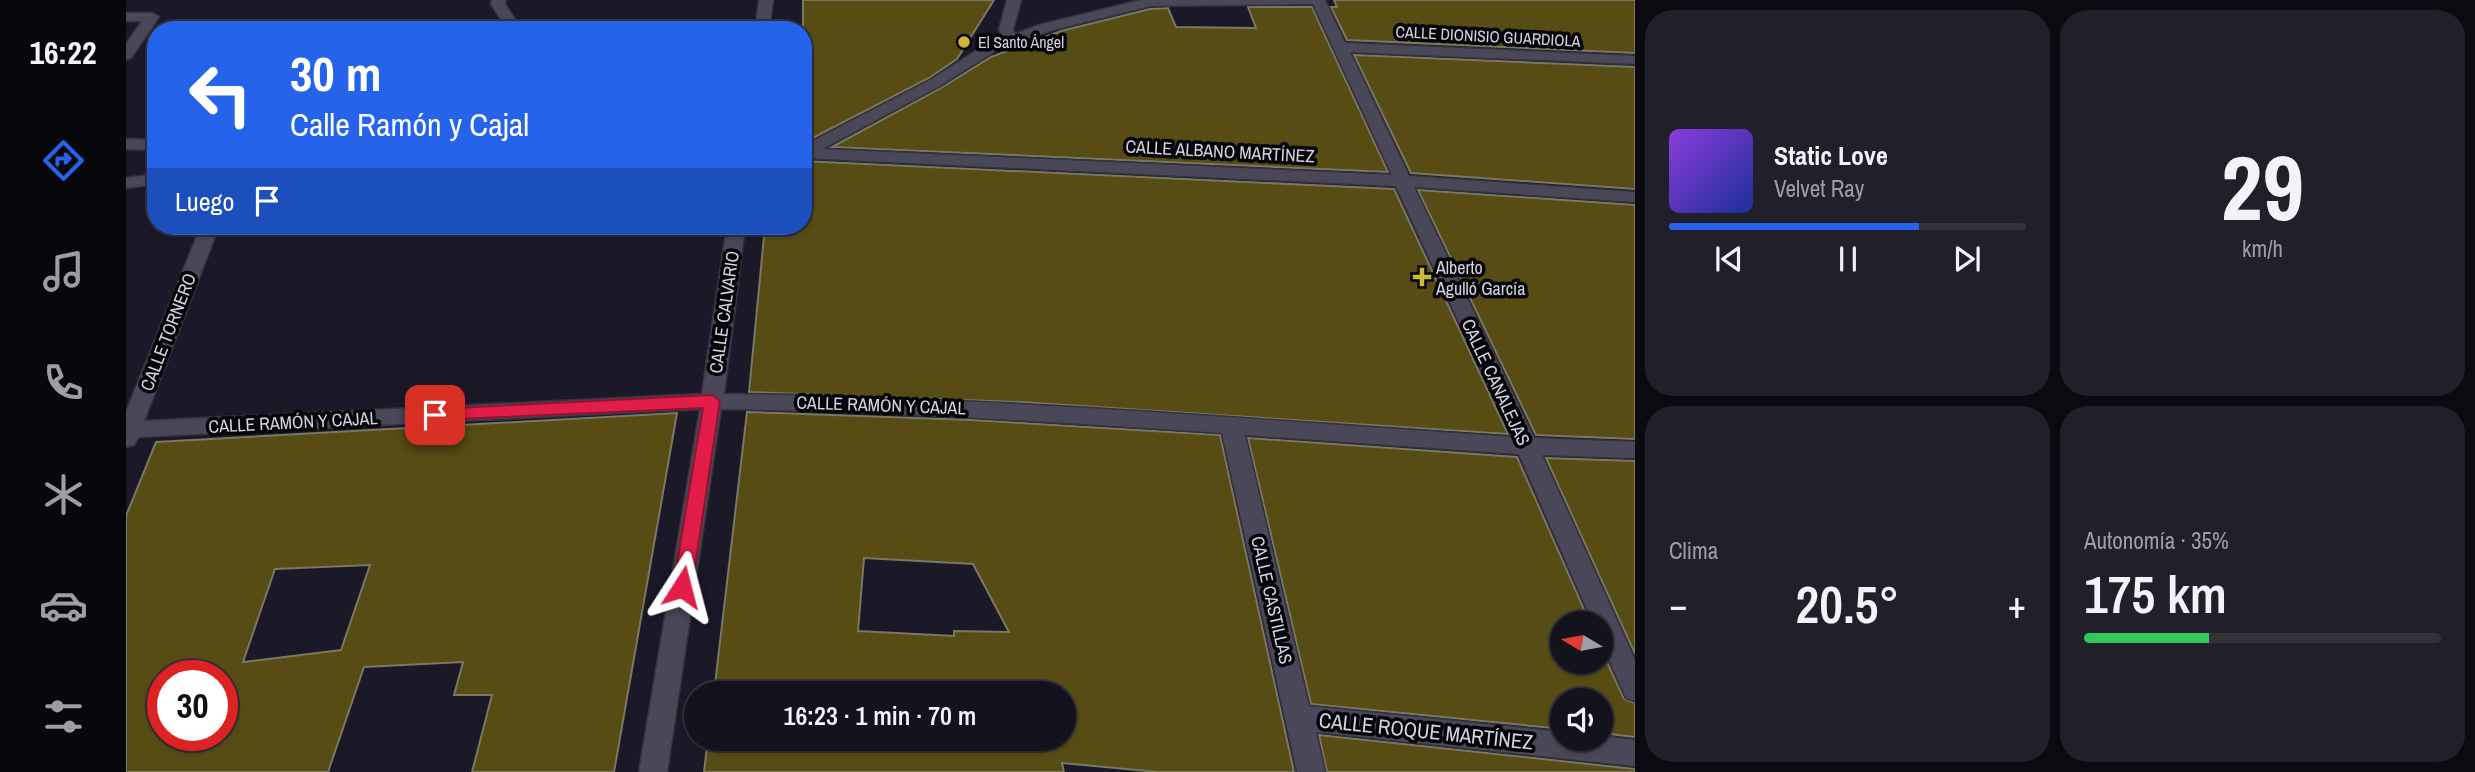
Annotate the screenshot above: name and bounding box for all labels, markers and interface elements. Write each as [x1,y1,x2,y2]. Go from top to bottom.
street label: CALLE DIONISIO GUARDIOLA [1395,20,1581,52]
text: 16:22 [29,31,97,74]
place label: El Santo Ángel [978,31,1064,53]
marker: El Santo Ángel [956,34,972,50]
text: 30 m [290,40,382,106]
icon: left [175,49,266,140]
text: Calle Ramón y Cajal [290,103,529,146]
text: 29 [2221,126,2304,248]
street label: CALLE ALBANO MARTÍNEZ [1125,134,1315,168]
icon: directions [39,136,88,185]
text: Static Love [1774,138,1888,173]
text: Velvet Ray [1774,173,1864,204]
icon: arrive [248,182,286,220]
text: Luego [175,184,234,219]
text: km/h [2242,233,2283,264]
icon: previous [1710,240,1748,278]
icon: pause [1829,240,1867,278]
icon: next [1948,240,1986,278]
icon: music [39,247,88,296]
street label: CALLE CALVARIO [703,249,745,375]
place label: Alberto Agulló García [1435,255,1525,301]
marker: Alberto Agulló García [1414,269,1430,285]
street label: CALLE TORNERO [134,270,202,394]
street label: CALLE CANALEJAS [1456,315,1536,450]
icon: phone [39,358,88,407]
pin [405,385,465,445]
street label: CALLE RAMÓN Y CAJAL [796,390,966,420]
icon: arrive [416,396,454,434]
street label: CALLE RAMÓN Y CAJAL [208,405,378,439]
icon: climate [39,470,88,519]
text: Autonomía · 35% [2084,525,2229,556]
street label: CALLE CASTILLAS [1245,534,1299,667]
text: Clima [1669,535,1718,566]
position arrow [645,550,719,624]
text: 175 km [2084,559,2227,629]
text: 20.5° [1796,569,1899,639]
text: − [1669,579,1687,630]
text: + [2008,579,2026,630]
icon: car [39,581,88,630]
north arrow [1550,611,1614,674]
map controls [1550,611,1613,751]
speed limit sign: 30 [147,660,238,751]
button: sound [1550,688,1613,751]
icon: filters [39,692,88,741]
text: 16:23 · 1 min · 70 m [784,698,976,733]
street label: CALLE ROQUE MARTÍNEZ [1318,705,1535,757]

